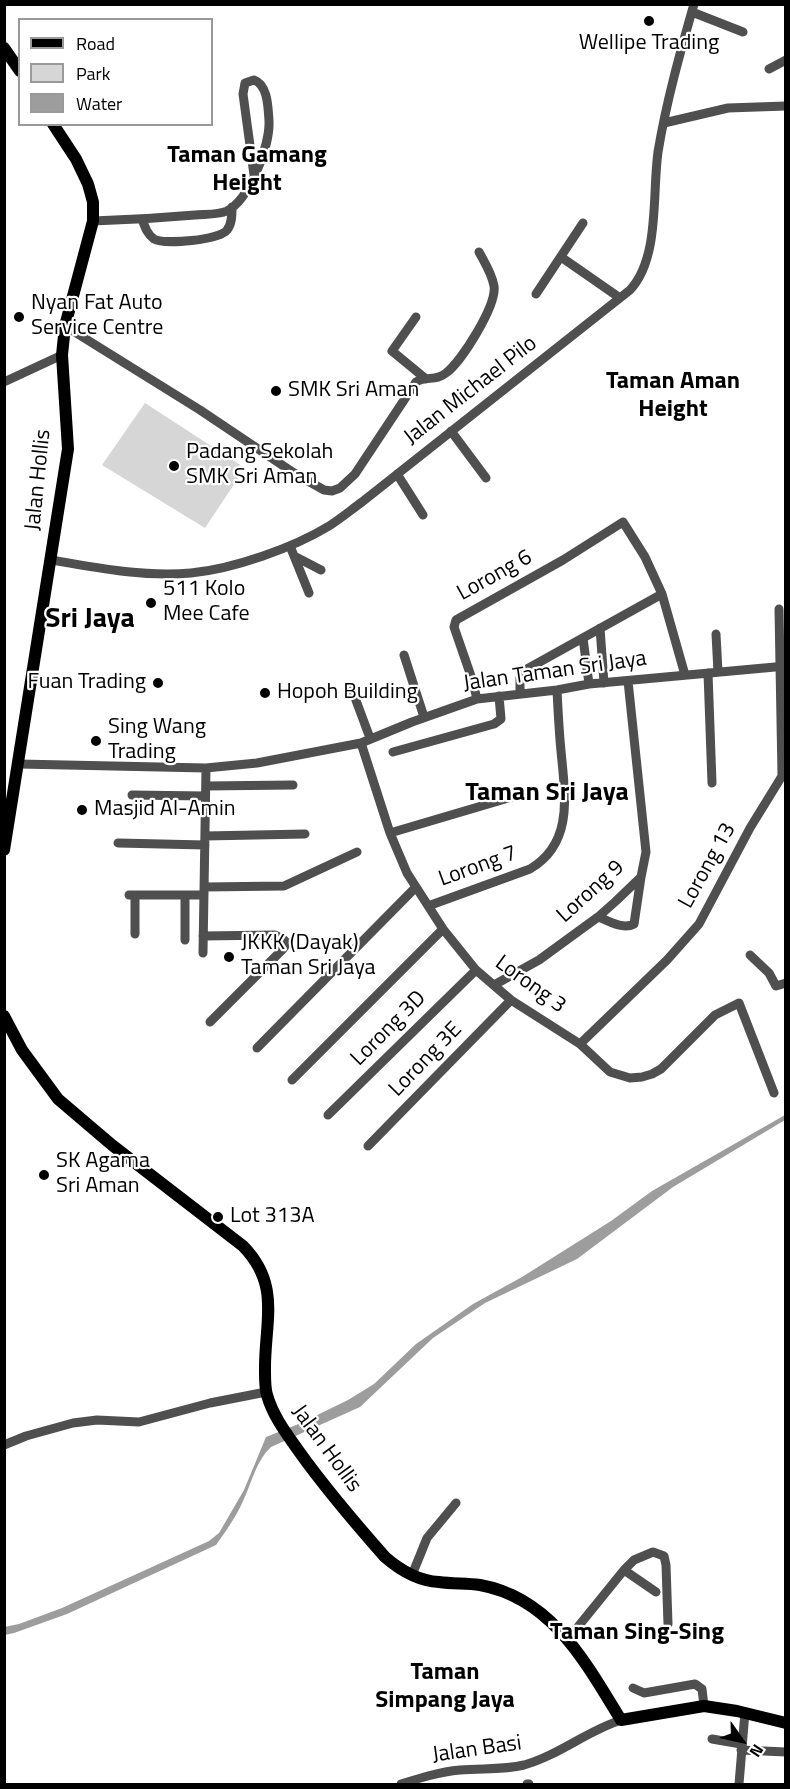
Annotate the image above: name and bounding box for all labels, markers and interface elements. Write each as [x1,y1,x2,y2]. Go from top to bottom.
marker: Wellipe Trading [642,14,656,28]
legend [18,18,213,126]
text: Road [76,30,115,57]
place label: Wellipe Trading [579,31,719,57]
text: Park [76,60,110,87]
text: Water [76,90,122,117]
district label: Taman Gamang Height [167,142,327,198]
place label: Nyan Fat Auto Service Centre [31,291,163,342]
marker: Nyan Fat Auto Service Centre [12,310,26,324]
street label: Jalan Michael Pilo [399,331,543,451]
district label: Taman Aman Height [606,368,740,424]
place label: SMK Sri Aman [288,378,419,404]
marker: SMK Sri Aman [269,384,283,398]
street label: Jalan Hollis [21,428,57,532]
place label: Padang Sekolah SMK Sri Aman [186,440,333,492]
marker: Padang Sekolah SMK Sri Aman [167,459,181,473]
street label: Lorong 6 [453,545,537,607]
place label: 511 Kolo Mee Cafe [163,577,250,628]
marker: 511 Kolo Mee Cafe [144,596,158,610]
district label: Sri Jaya [45,603,135,637]
street label: Jalan Taman Sri Jaya [462,646,648,698]
place label: Fuan Trading [28,670,146,696]
marker: Fuan Trading [151,676,165,690]
place label: Hopoh Building [277,680,418,706]
marker: Hopoh Building [258,686,272,700]
place label: Sing Wang Trading [108,715,206,766]
marker: Sing Wang Trading [89,734,103,748]
district label: Taman Sri Jaya [465,778,629,810]
place label: Masjid Al-Amin [94,797,236,823]
marker: Masjid Al-Amin [75,803,89,817]
street label: Lorong 13 [674,819,742,913]
street label: Lorong 7 [435,841,521,893]
street label: Lorong 9 [552,855,630,929]
place label: JKKK (Dayak) Taman Sri Jaya [241,931,376,982]
marker: JKKK (Dayak) Taman Sri Jaya [222,950,236,964]
street label: Lorong 3 [489,950,571,1020]
street label: Lorong 3D [346,986,432,1072]
street label: Lorong 3E [384,1017,468,1103]
place label: SK Agama Sri Aman [56,1149,150,1200]
marker: SK Agama Sri Aman [37,1168,51,1182]
place label: Lot 313A [230,1204,315,1230]
marker: Lot 313A [211,1210,225,1224]
street label: Jalan Hollis [285,1400,367,1498]
district label: Taman Sing-Sing [550,1619,724,1647]
district label: Taman Simpang Jaya [375,1659,515,1715]
north arrow [712,1711,772,1771]
street label: Jalan Basi [431,1731,523,1769]
text: N [744,1740,770,1762]

